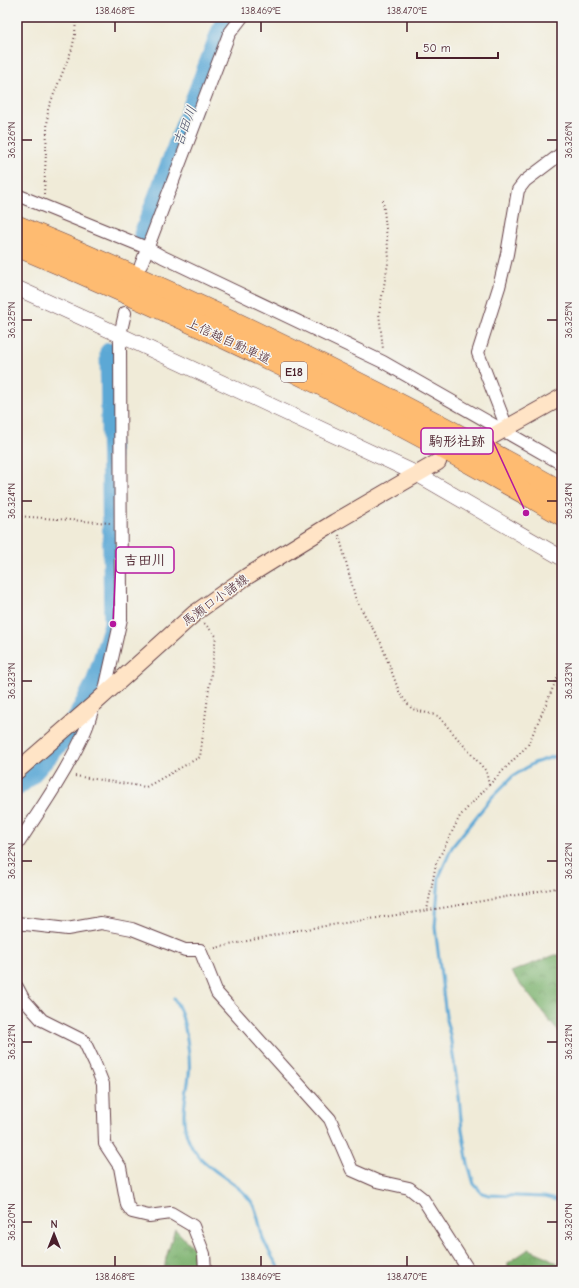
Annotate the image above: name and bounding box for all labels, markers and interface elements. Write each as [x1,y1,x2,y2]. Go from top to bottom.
text: 138.468°E [95,5,135,17]
text: 138.469°E [241,5,281,17]
text: 138.470°E [387,5,427,17]
scale bar [417,34,498,60]
text: 50 m [423,41,451,55]
water label: 吉田川 [170,103,200,149]
text: 36.326°N [6,122,18,158]
text: 36.326°N [563,122,575,158]
text: 36.325°N [6,302,18,338]
text: 36.325°N [563,302,575,338]
street label: 上信越自動車道 [185,315,273,367]
road number: E18 [281,362,307,382]
callout: 駒形社跡 [421,428,493,454]
text: 駒形社跡 [429,433,485,450]
text: 36.324°N [6,483,18,519]
text: 36.324°N [563,483,575,519]
callout: 吉田川 [116,547,174,573]
text: 吉田川 [124,552,166,569]
street label: 馬瀬口小諸線 [179,570,252,629]
text: 36.323°N [6,663,18,699]
text: 36.323°N [563,663,575,699]
text: 36.322°N [6,843,18,879]
text: 36.322°N [563,843,575,879]
text: 36.321°N [6,1024,18,1060]
text: 36.321°N [563,1024,575,1060]
text: 36.320°N [6,1203,18,1241]
text: 36.320°N [563,1203,575,1241]
north arrow [34,1214,74,1254]
text: N [50,1218,58,1231]
text: 138.468°E [95,1271,135,1283]
text: 138.469°E [241,1271,281,1283]
text: 138.470°E [387,1271,427,1283]

